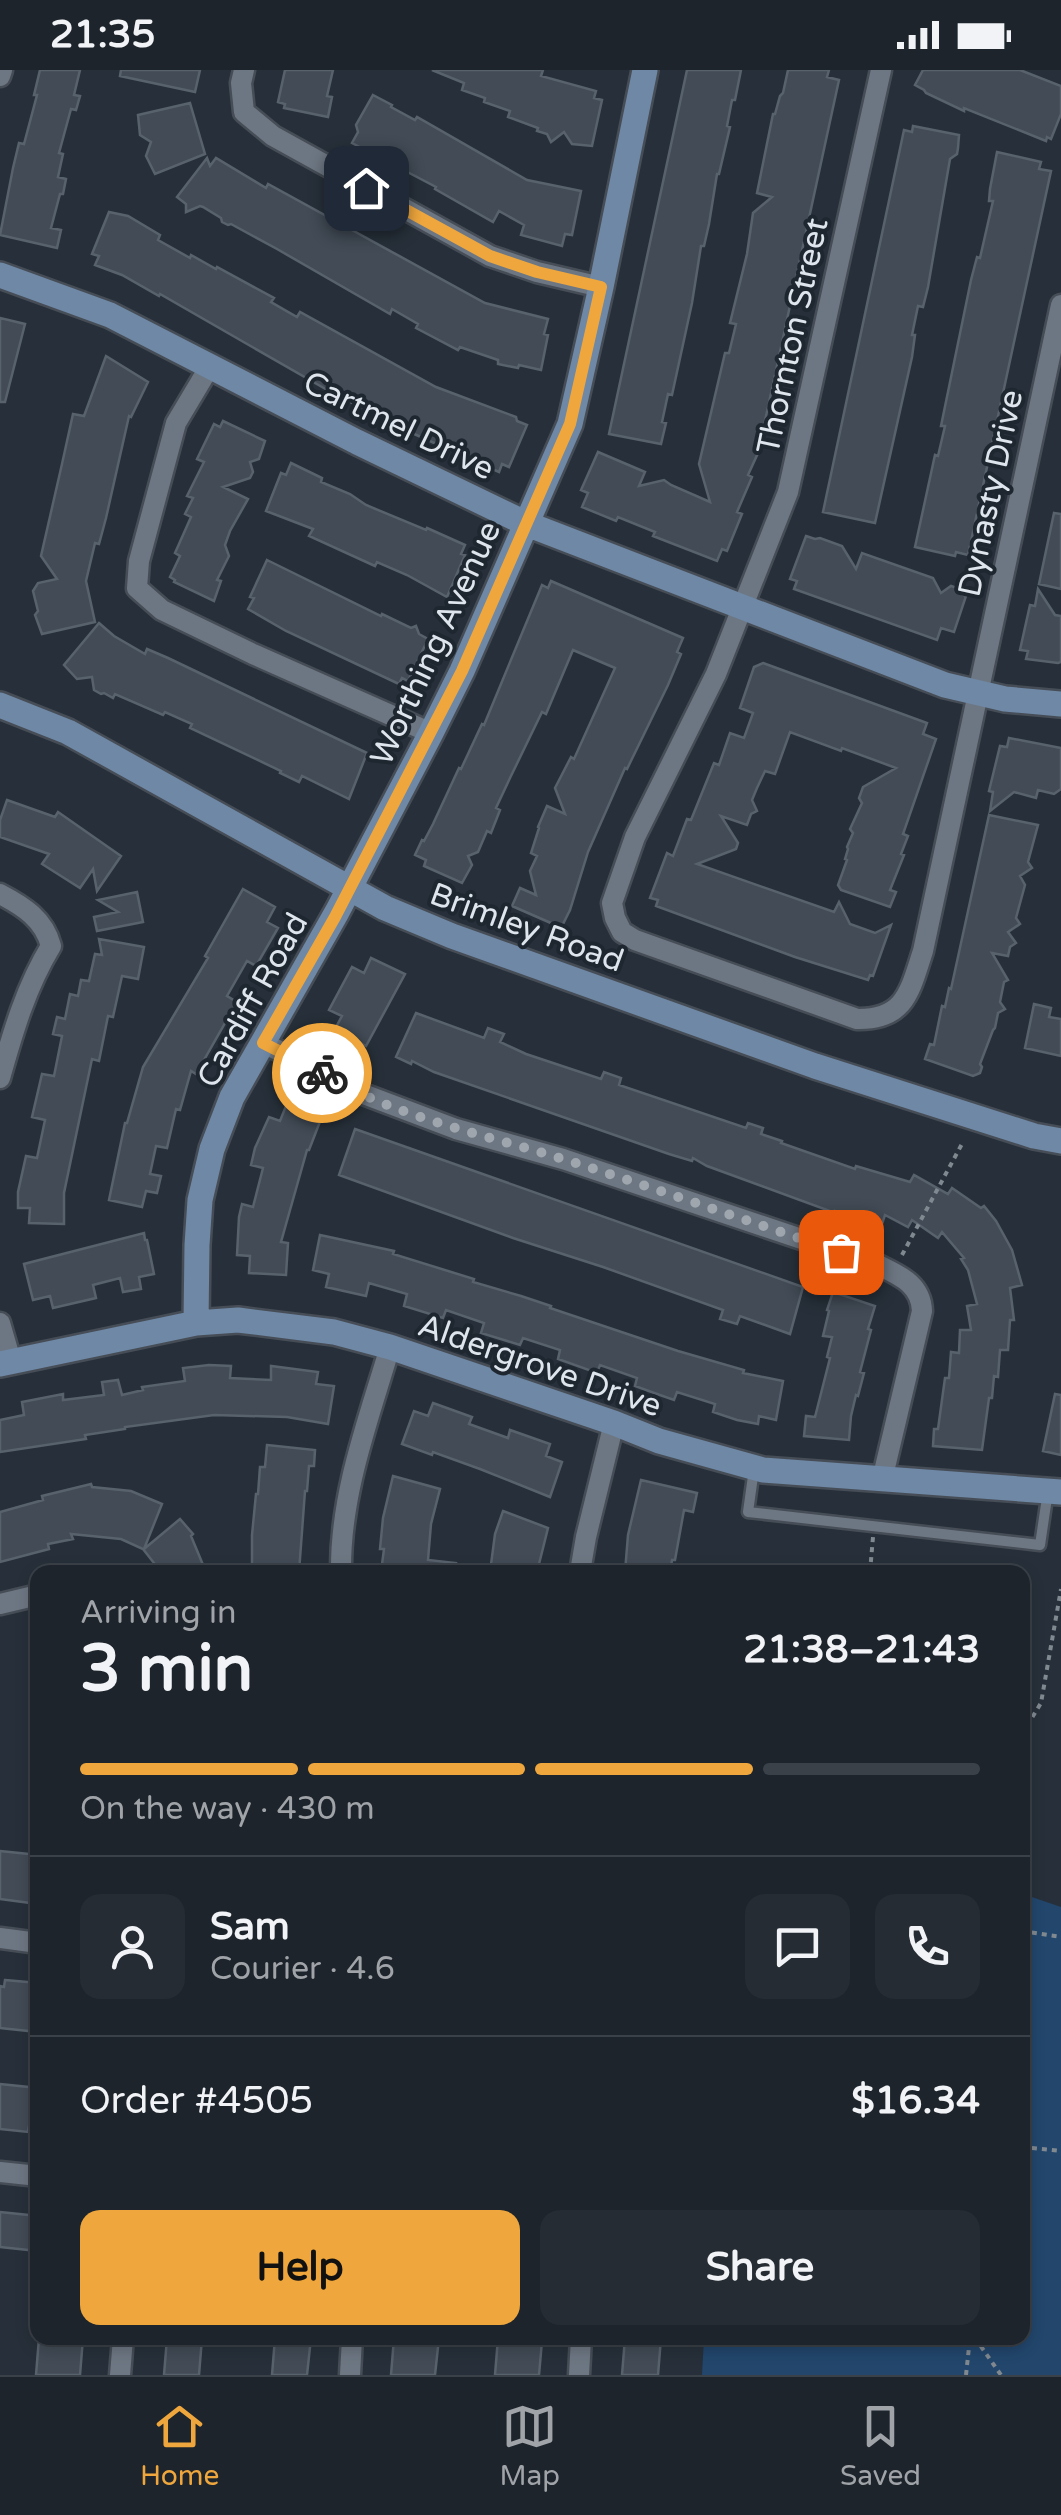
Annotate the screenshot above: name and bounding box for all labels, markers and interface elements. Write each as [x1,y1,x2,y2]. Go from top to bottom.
text: 21:35 [50,12,155,58]
pin [324,146,409,231]
icon: home [339,161,394,216]
street label: Thornton Street [749,215,837,458]
street label: Cartmel Drive [297,363,500,488]
street label: Dynasty Drive [951,386,1031,600]
street label: Worthing Avenue [363,515,509,771]
street label: Brimley Road [425,875,629,981]
street label: Cardiff Road [189,907,316,1094]
courier [272,1023,372,1123]
icon: bike [295,1046,350,1101]
pin [799,1210,884,1295]
icon: bag [814,1225,869,1280]
street label: Aldergrove Drive [413,1306,666,1425]
text: Arriving in [80,1594,237,1632]
text: 21:38–21:43 [743,1627,980,1673]
text: 3 min [80,1630,253,1709]
text: On the way · 430 m [80,1790,375,1828]
button: person [80,1894,185,1999]
button: chat [745,1894,850,1999]
button: phone [875,1894,980,1999]
text: Sam [210,1904,290,1950]
text: Courier · 4.6 [210,1950,395,1988]
text: Order #4505 [80,2078,313,2124]
text: $16.34 [851,2078,980,2124]
button: Help [80,2210,520,2325]
button: Share [540,2210,980,2325]
tab: Home [140,2399,219,2493]
tab: Map [499,2399,560,2493]
tab: Saved [840,2399,921,2493]

